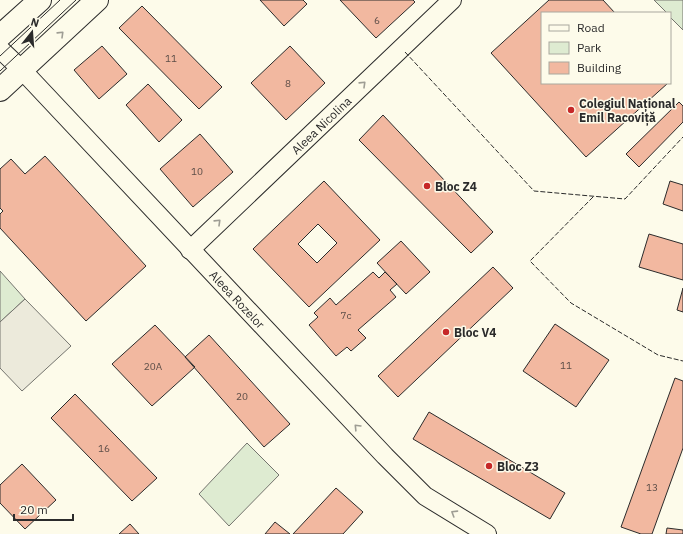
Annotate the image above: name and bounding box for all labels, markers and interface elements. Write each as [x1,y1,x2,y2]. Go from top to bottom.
north arrow [12,12,52,52]
legend [541,12,671,84]
house number: 6 [374,14,380,27]
text: N [29,15,41,30]
text: Road [577,20,605,35]
one-way arrow [56,31,64,39]
text: Park [577,40,602,55]
house number: 11 [165,52,177,65]
text: Building [577,60,622,75]
house number: 8 [285,77,291,90]
one-way arrow [358,82,366,89]
street label: Aleea Nicolina [288,93,354,157]
place label: Colegiul Național Emil Racoviță [579,96,676,126]
marker: Colegiul Național Emil Racoviță [566,105,576,115]
house number: 10 [191,165,203,178]
place label: Bloc Z4 [435,179,477,194]
marker: Bloc Z4 [422,181,432,191]
one-way arrow [213,219,221,227]
street label: Aleea Rozelor [207,267,269,332]
house number: 7c [340,309,352,322]
place label: Bloc V4 [454,325,496,340]
marker: Bloc V4 [441,327,451,337]
house number: 11 [560,359,572,372]
house number: 20A [144,360,163,373]
house number: 20 [236,390,248,403]
one-way arrow [354,424,362,432]
house number: 16 [98,442,110,455]
place label: Bloc Z3 [497,459,539,474]
marker: Bloc Z3 [484,461,494,471]
house number: 13 [646,481,658,494]
scale bar [14,496,73,522]
text: 20 m [20,502,48,517]
one-way arrow [451,511,458,518]

